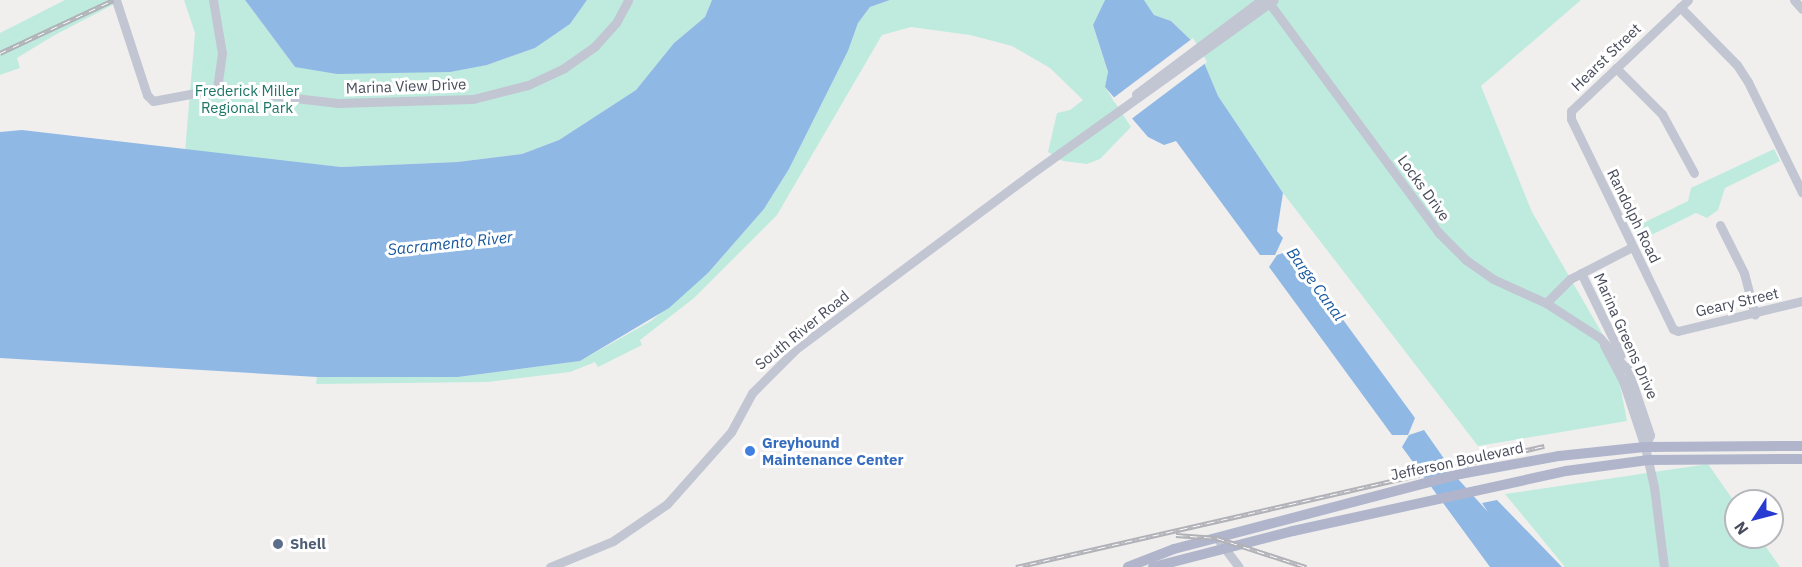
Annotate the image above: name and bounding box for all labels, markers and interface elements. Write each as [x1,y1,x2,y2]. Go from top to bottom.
street label: Hearst Street [1568,19,1644,95]
street label: Marina View Drive [346,75,466,97]
park label: Frederick Miller Regional Park [195,81,299,116]
street label: Locks Drive [1394,152,1454,224]
street label: Randolph Road [1603,166,1665,266]
water label: Sacramento River [387,227,513,259]
water label: Barge Canal [1283,243,1349,325]
street label: Marina Greens Drive [1590,270,1662,402]
street label: Geary Street [1694,284,1780,320]
street label: South River Road [752,287,852,373]
place label: Greyhound Maintenance Center [762,433,904,468]
street label: Jefferson Boulevard [1389,438,1525,484]
marker: Greyhound Maintenance Center [743,444,757,458]
north arrow [1724,489,1784,549]
text: N [1730,518,1753,539]
place label: Shell [290,535,326,553]
marker: Shell [271,537,285,551]

